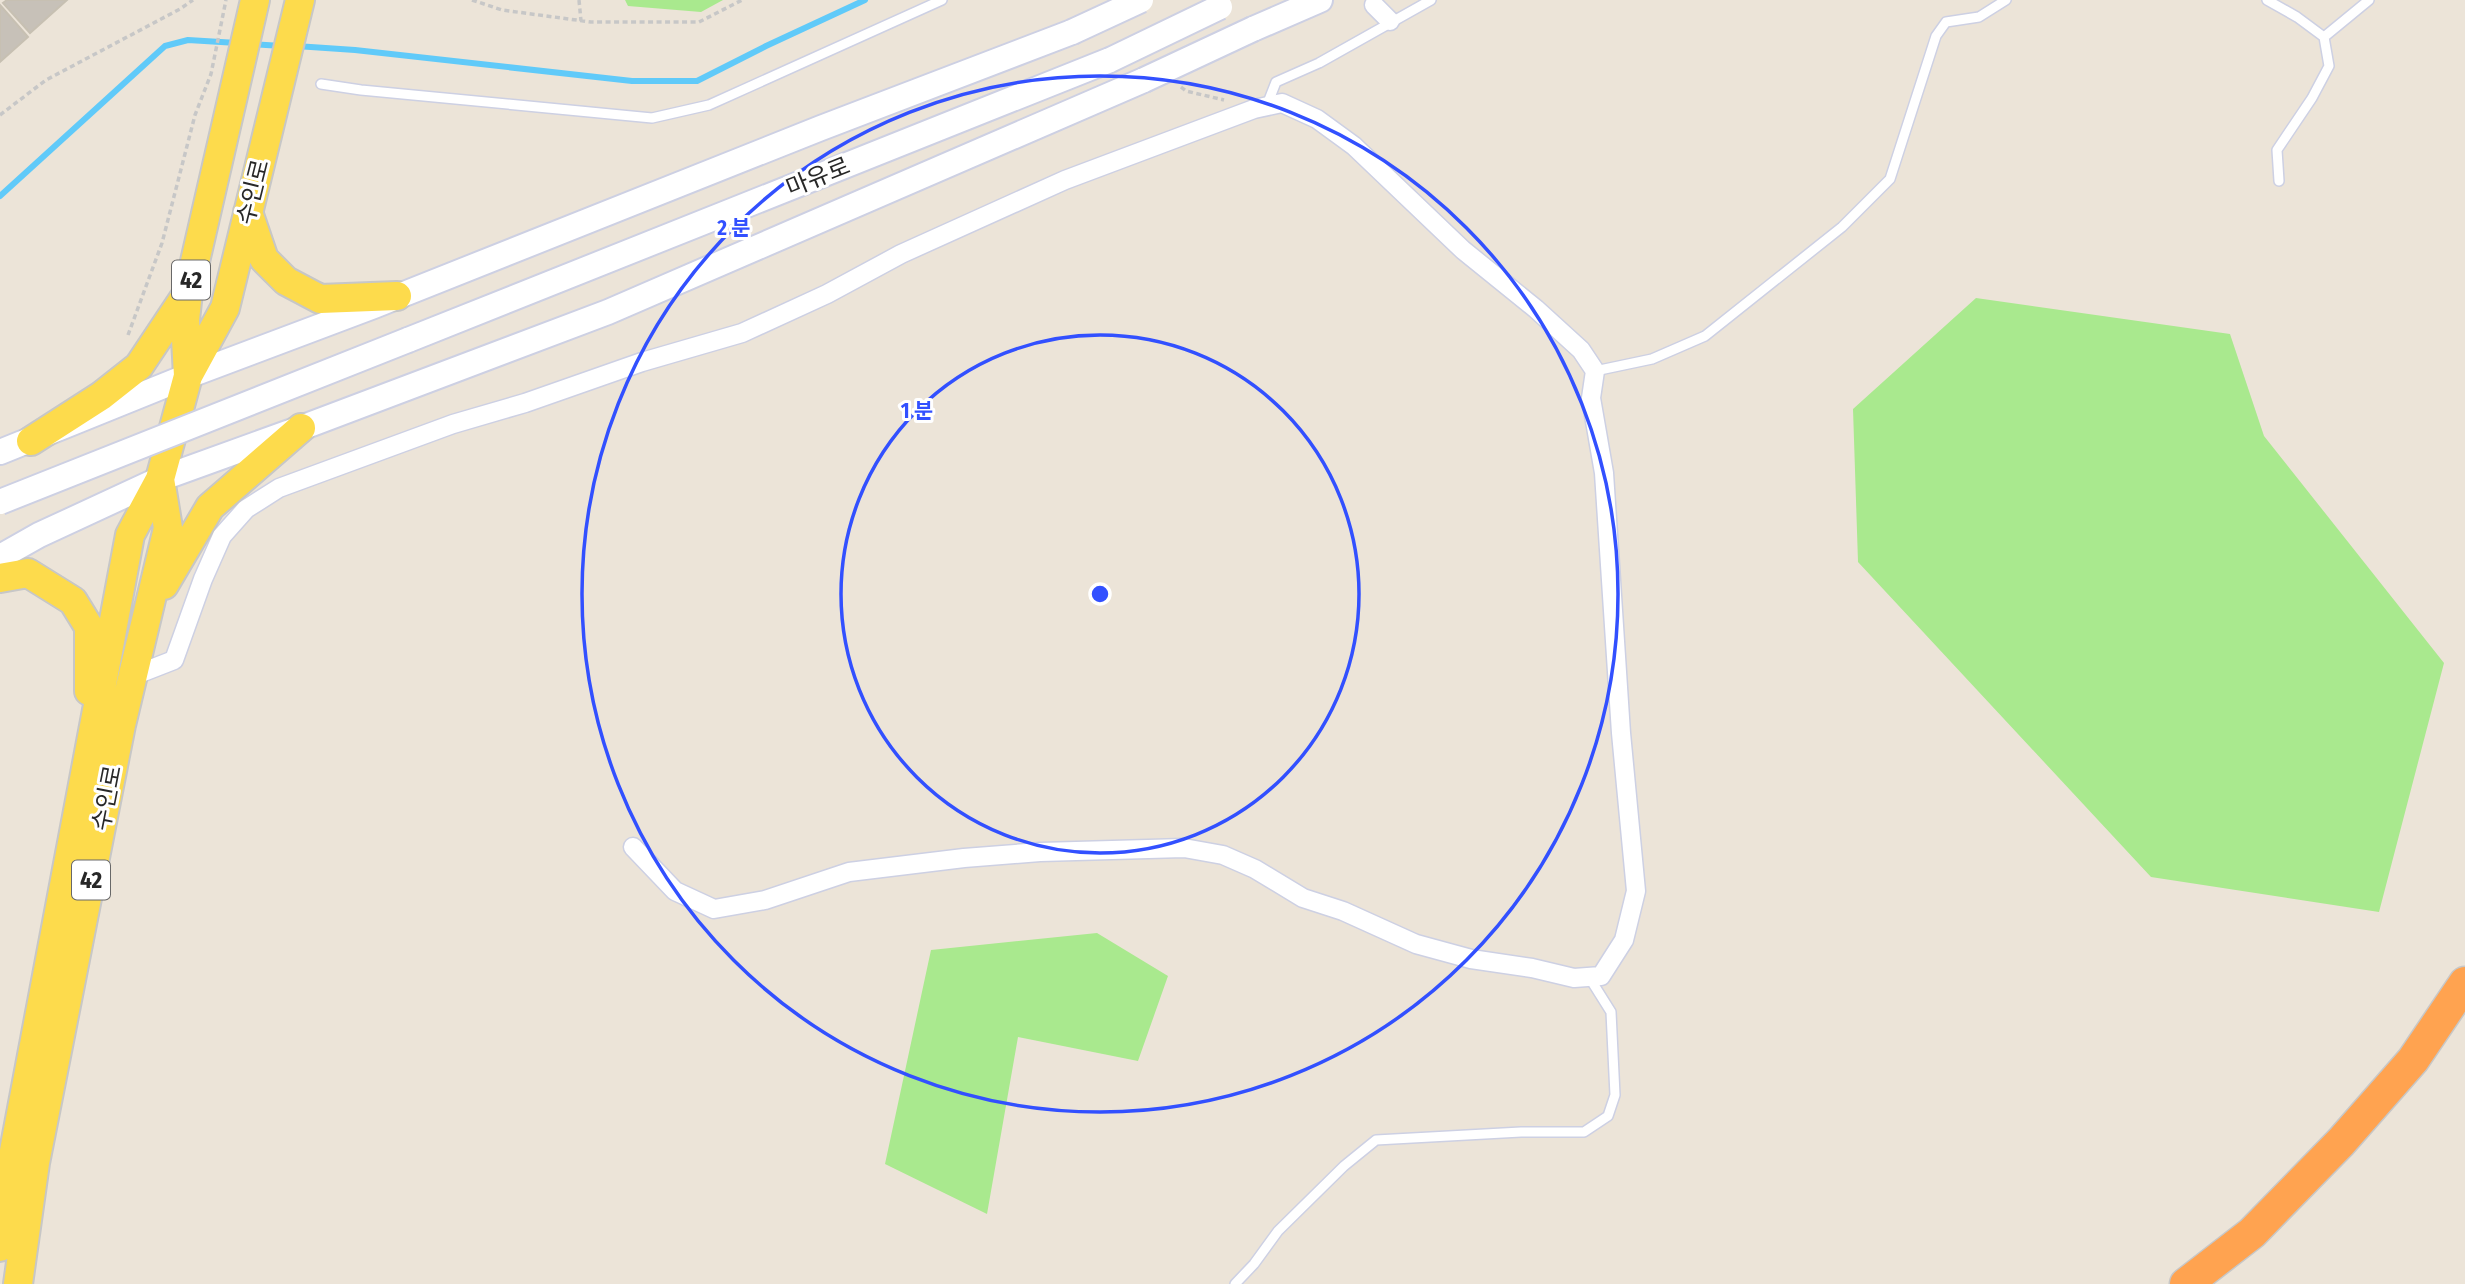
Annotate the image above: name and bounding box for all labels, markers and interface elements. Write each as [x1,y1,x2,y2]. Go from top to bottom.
street label: 마유로 [782,152,854,202]
street label: 수인로 [231,156,275,228]
text: 2 분 [716,215,751,241]
road number: 42 [172,260,210,300]
text: 1 분 [901,398,933,424]
centre of rings [1088,582,1112,606]
street label: 수인로 [87,763,127,833]
road number: 42 [72,860,110,900]

